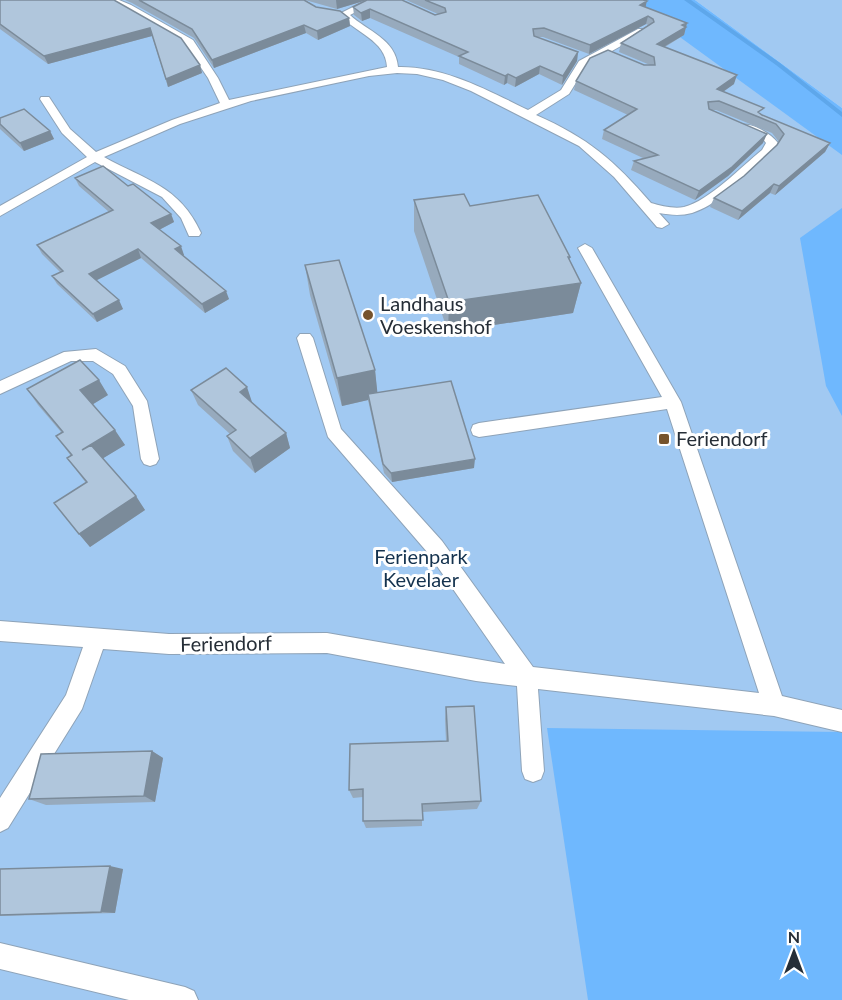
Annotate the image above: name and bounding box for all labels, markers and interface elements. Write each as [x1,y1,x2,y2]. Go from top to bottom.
place label: Landhaus Voeskenshof [380,291,492,338]
marker: Landhaus Voeskenshof [361,308,375,322]
place label: Feriendorf [676,426,768,450]
marker: Feriendorf [657,432,671,446]
park label: Ferienpark Kevelaer [374,544,469,591]
street label: Feriendorf [180,630,272,656]
north arrow [764,922,824,982]
text: N [788,927,800,946]

